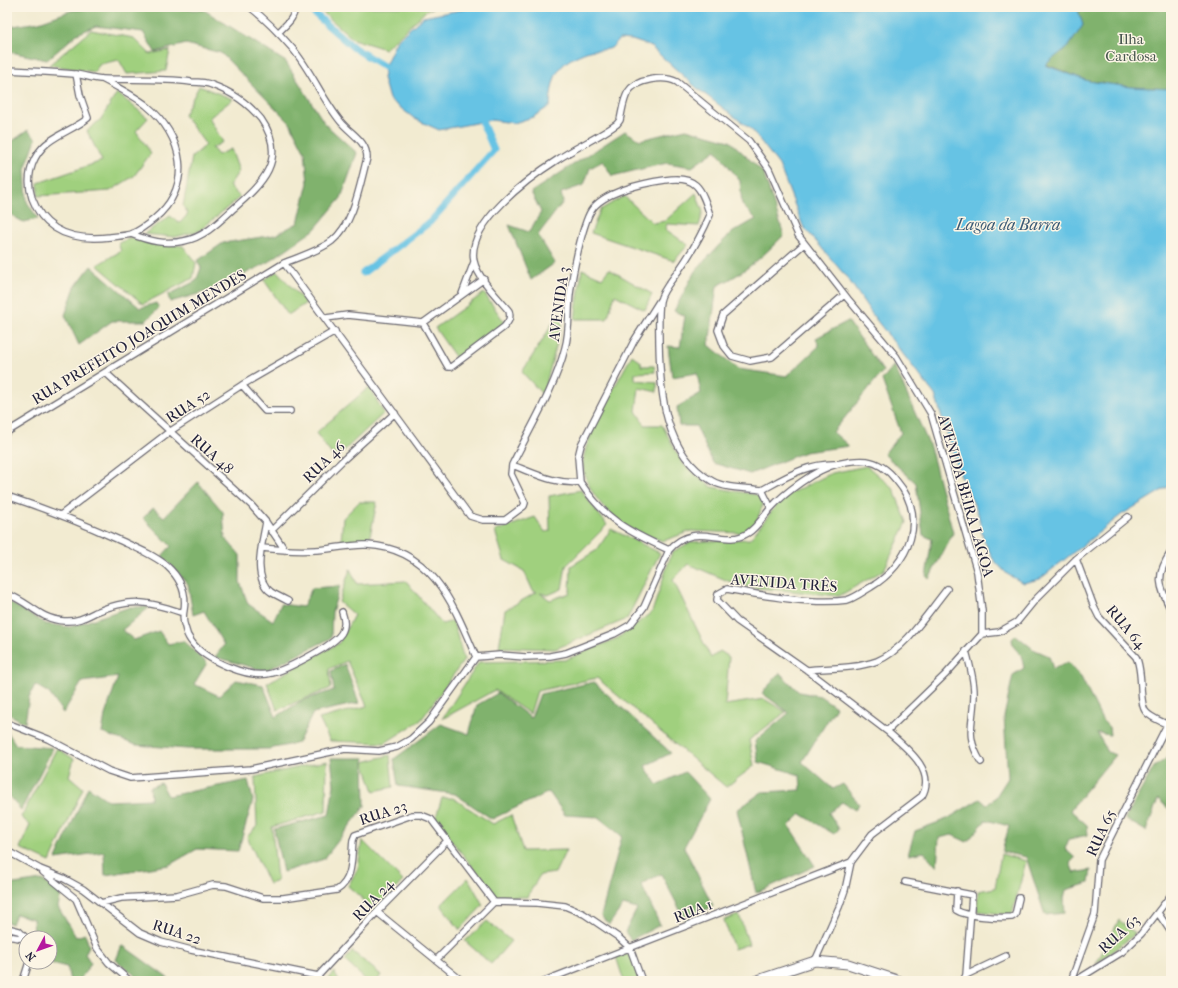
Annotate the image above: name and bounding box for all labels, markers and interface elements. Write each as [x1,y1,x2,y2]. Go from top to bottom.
park label: Ilha Cardosa [1105,30,1158,65]
water label: Lagoa da Barra [955,215,1060,234]
street label: RUA PREFEITO JOAQUIM MENDES [29,266,250,408]
street label: AVENIDA 3 [545,266,573,343]
street label: RUA 52 [162,385,214,427]
street label: AVENIDA BEIRA LAGOA [934,412,998,580]
street label: RUA 48 [187,430,237,478]
street label: RUA 46 [299,437,350,487]
street label: AVENIDA TRÊS [729,570,838,596]
street label: RUA 64 [1102,601,1150,654]
street label: RUA 23 [357,797,409,829]
street label: RUA 65 [1082,807,1120,859]
street label: RUA 24 [349,874,398,925]
street label: RUA 1 [671,895,715,927]
street label: RUA 63 [1095,911,1143,957]
street label: RUA 22 [150,916,204,948]
north arrow [18,930,58,970]
text: N [23,948,38,964]

